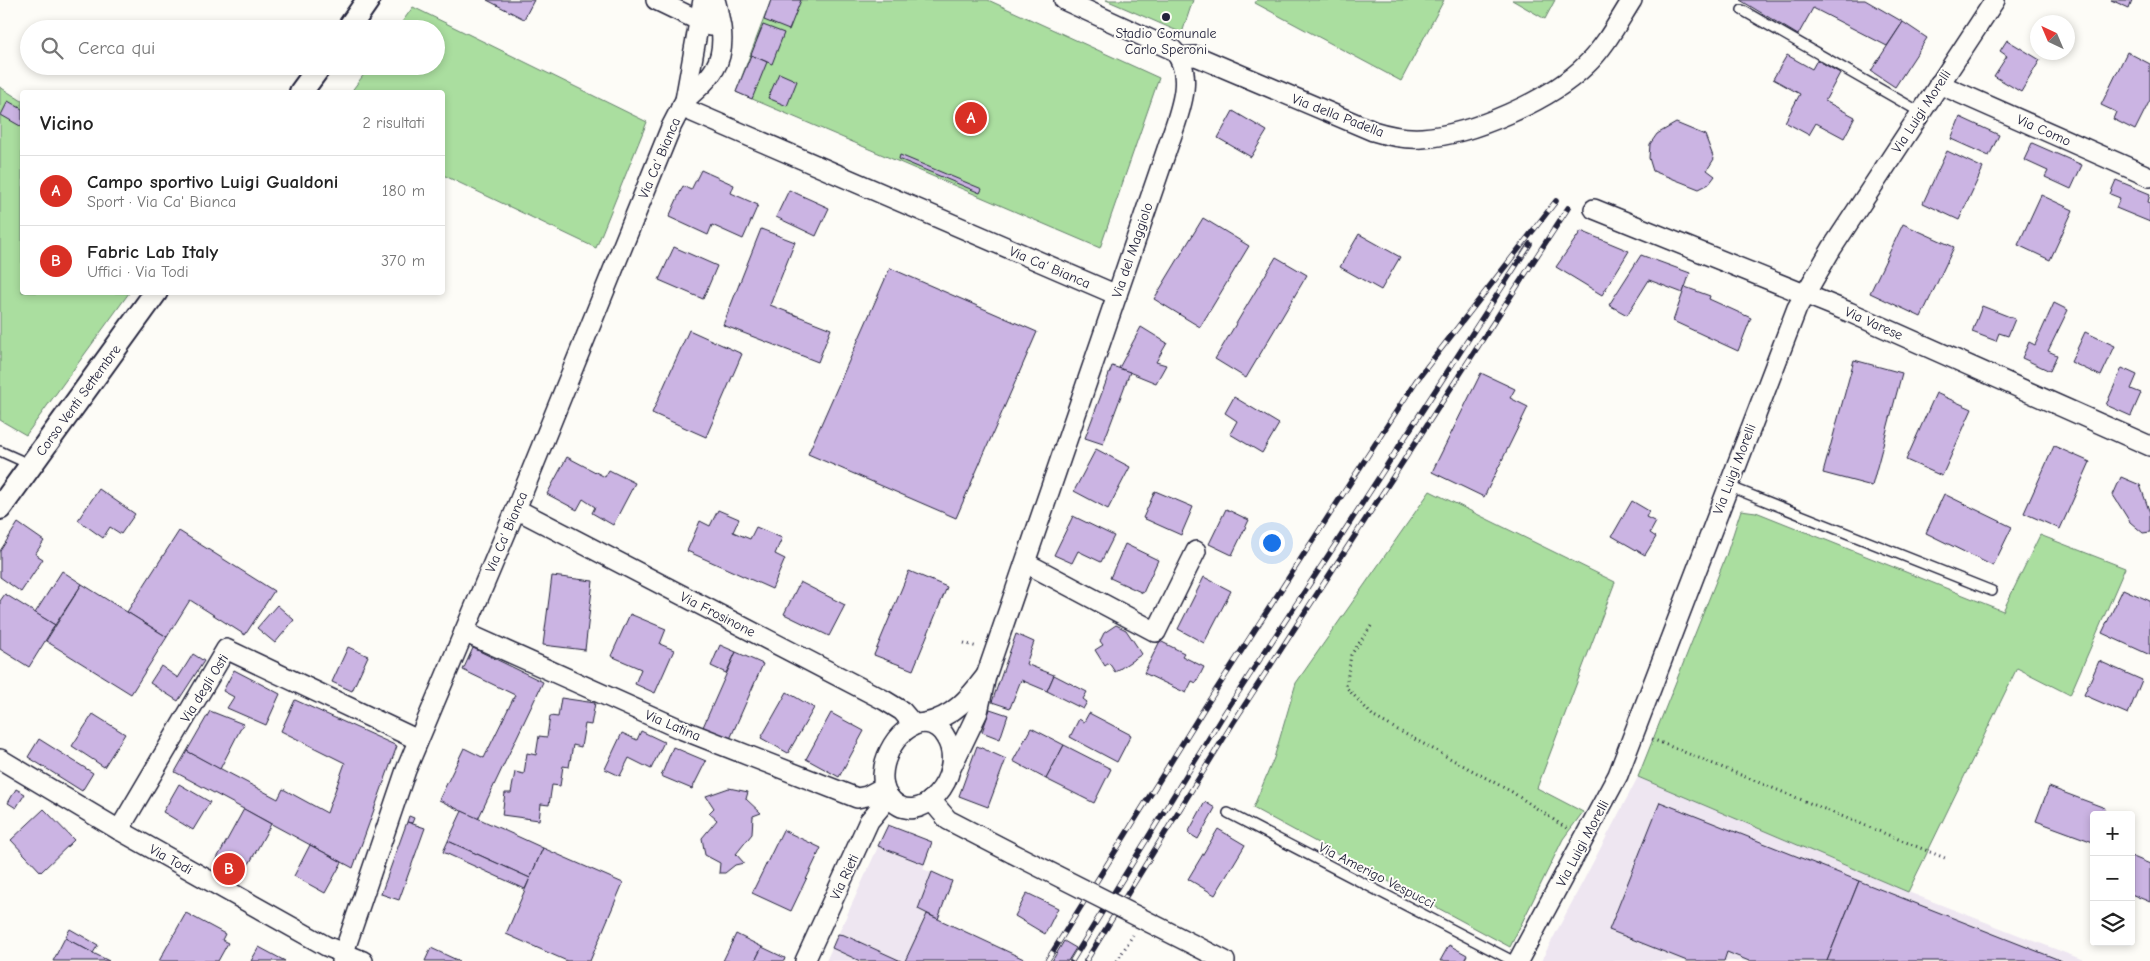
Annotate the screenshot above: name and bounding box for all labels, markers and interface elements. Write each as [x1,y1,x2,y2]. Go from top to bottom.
marker: Stadio Comunale Carlo Speroni [1160,11,1172,23]
north arrow [2030,15,2075,60]
search box [20,20,445,75]
place label: Stadio Comunale Carlo Speroni [1115,25,1217,58]
icon: search [38,34,66,62]
text: Cerca qui [78,37,155,59]
street label: Via Luigi Morelli [1888,66,1955,156]
street label: Via della Padella [1289,90,1386,141]
pin: A [955,99,987,137]
text: Vicino [40,111,94,135]
street label: Via Como [2014,111,2074,150]
text: 2 risultati [362,114,425,132]
street label: Via Ca' Bianca [635,115,684,201]
text: Campo sportivo Luigi Gualdoni [87,171,338,193]
text: A [52,182,60,200]
text: 180 m [382,182,425,200]
text: Sport · Via Ca' Bianca [87,193,236,211]
street label: Via del Maggiolo [1108,200,1157,300]
text: Fabric Lab Italy [87,241,218,263]
street label: Via Ca' Bianca [1007,243,1093,292]
text: B [51,252,61,270]
text: 370 m [381,252,425,270]
text: Uffici · Via Todi [87,263,189,281]
street label: Via Varese [1842,303,1905,344]
street label: Corso Venti Settembre [32,341,124,459]
street label: Via Luigi Morelli [1709,421,1760,517]
street label: Via Ca' Bianca [482,489,531,575]
your location [1259,530,1285,556]
street label: Via Frosinone [677,588,758,641]
street label: Via degli Osti [177,651,232,726]
street label: Via Latina [642,706,703,745]
street label: Via Luigi Morelli [1552,797,1612,890]
map controls [2090,811,2135,946]
button: + [2090,811,2135,856]
street label: Via Amerigo Vespucci [1316,839,1438,912]
street label: Via Todi [146,841,195,878]
pin: B [213,850,245,888]
street label: Via Rieti [827,852,862,903]
button: − [2090,856,2135,901]
button: layers [2090,901,2135,946]

